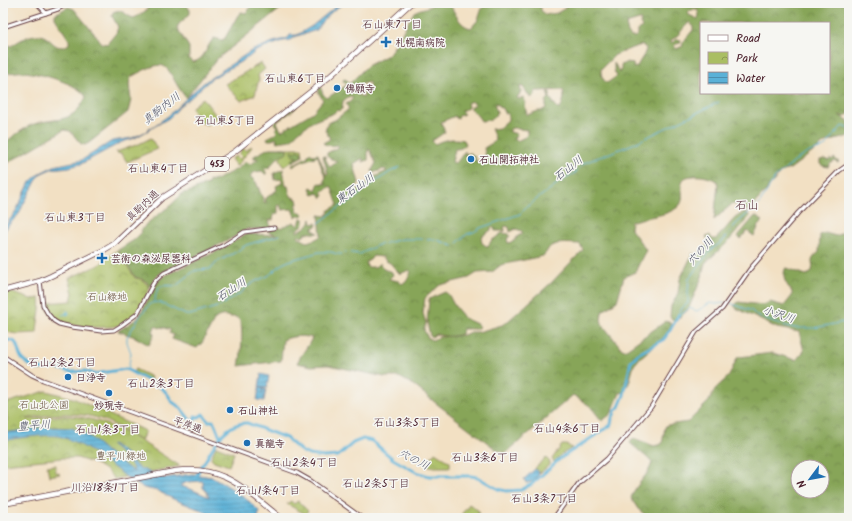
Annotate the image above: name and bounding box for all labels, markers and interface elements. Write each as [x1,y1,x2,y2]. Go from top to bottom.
district label: 石山東7丁目 [362,16,422,34]
legend [700,22,830,94]
text: Road [736,29,761,48]
place label: 札幌南病院 [395,35,445,51]
marker: 札幌南病院 [380,36,392,48]
text: Park [736,49,758,68]
text: Water [736,69,766,88]
district label: 石山東6丁目 [264,70,326,88]
place label: 佛願寺 [345,81,375,97]
marker: 佛願寺 [332,83,342,93]
water label: 真駒内川 [139,88,184,129]
district label: 石山東5丁目 [195,112,255,130]
place label: 石山開拓神社 [479,152,539,168]
water label: 石山川 [550,152,587,186]
marker: 石山開拓神社 [466,154,476,164]
road number: 453 [205,157,229,171]
district label: 石山東4丁目 [127,160,189,178]
water label: 東石山川 [332,169,379,209]
street label: 真駒内通 [123,186,163,225]
district label: 石山 [735,196,759,215]
district label: 石山東3丁目 [44,209,106,227]
water label: 穴の川 [683,233,718,270]
place label: 芸術の森泌尿器科 [111,251,191,267]
marker: 芸術の森泌尿器科 [96,252,108,264]
water label: 石山川 [213,273,250,306]
park label: 石山緑地 [87,289,127,305]
water label: 小沢川 [760,301,797,329]
district label: 石山2条2丁目 [28,354,96,372]
place label: 日浄寺 [76,370,106,386]
marker: 日浄寺 [63,372,73,382]
district label: 石山2条3丁目 [127,375,195,393]
marker: 妙現寺 [104,388,114,398]
park label: 石山北公園 [19,397,69,413]
place label: 妙現寺 [94,398,124,414]
place label: 石山神社 [238,403,278,419]
marker: 石山神社 [225,405,235,415]
street label: 平岸通 [171,412,204,438]
district label: 石山3条5丁目 [373,414,441,432]
water label: 豊平川 [17,416,51,436]
district label: 石山4条6丁目 [533,420,601,438]
district label: 石山1条3丁目 [76,421,140,439]
place label: 真龍寺 [255,436,285,452]
marker: 真龍寺 [242,438,252,448]
water label: 穴の川 [395,445,432,475]
park label: 豊平川緑地 [96,448,146,464]
district label: 石山3条6丁目 [451,449,519,467]
district label: 石山2条4丁目 [270,454,338,472]
north arrow [790,459,830,499]
district label: 石山2条5丁目 [342,475,410,493]
text: N [793,476,812,491]
district label: 川沿18条1丁目 [71,479,139,497]
district label: 石山1条4丁目 [236,482,300,500]
district label: 石山3条7丁目 [511,490,577,508]

